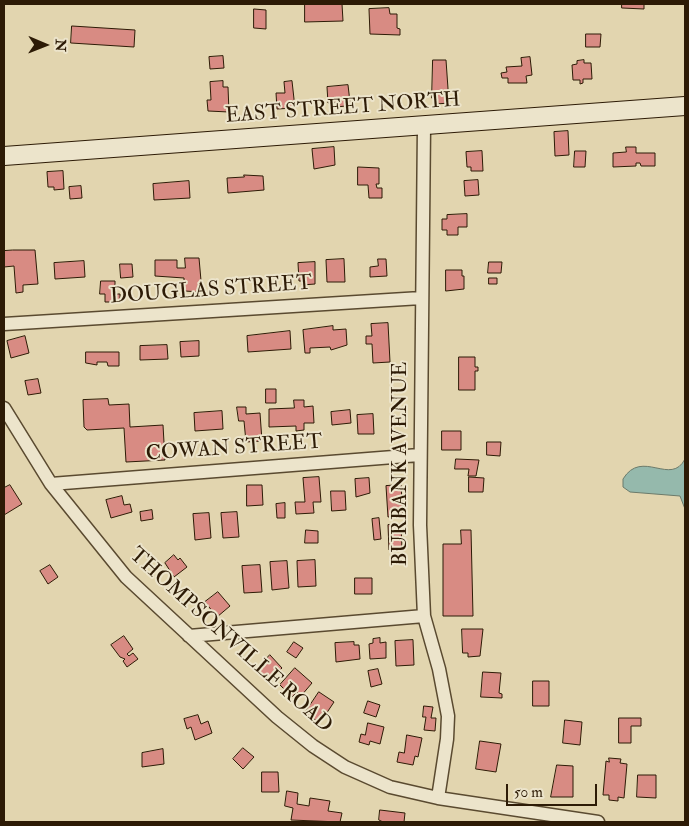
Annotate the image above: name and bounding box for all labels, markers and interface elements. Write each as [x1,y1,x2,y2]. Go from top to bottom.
north arrow [20,20,70,70]
text: N [52,39,69,52]
street label: EAST STREET NORTH [225,88,461,130]
street label: DOUGLAS STREET [109,271,313,311]
street label: BURBANK AVENUE [388,362,414,566]
street label: COWAN STREET [145,430,323,468]
street label: THOMPSONVILLE ROAD [123,543,337,739]
scale bar [509,774,600,806]
text: 50 m [514,783,543,802]

